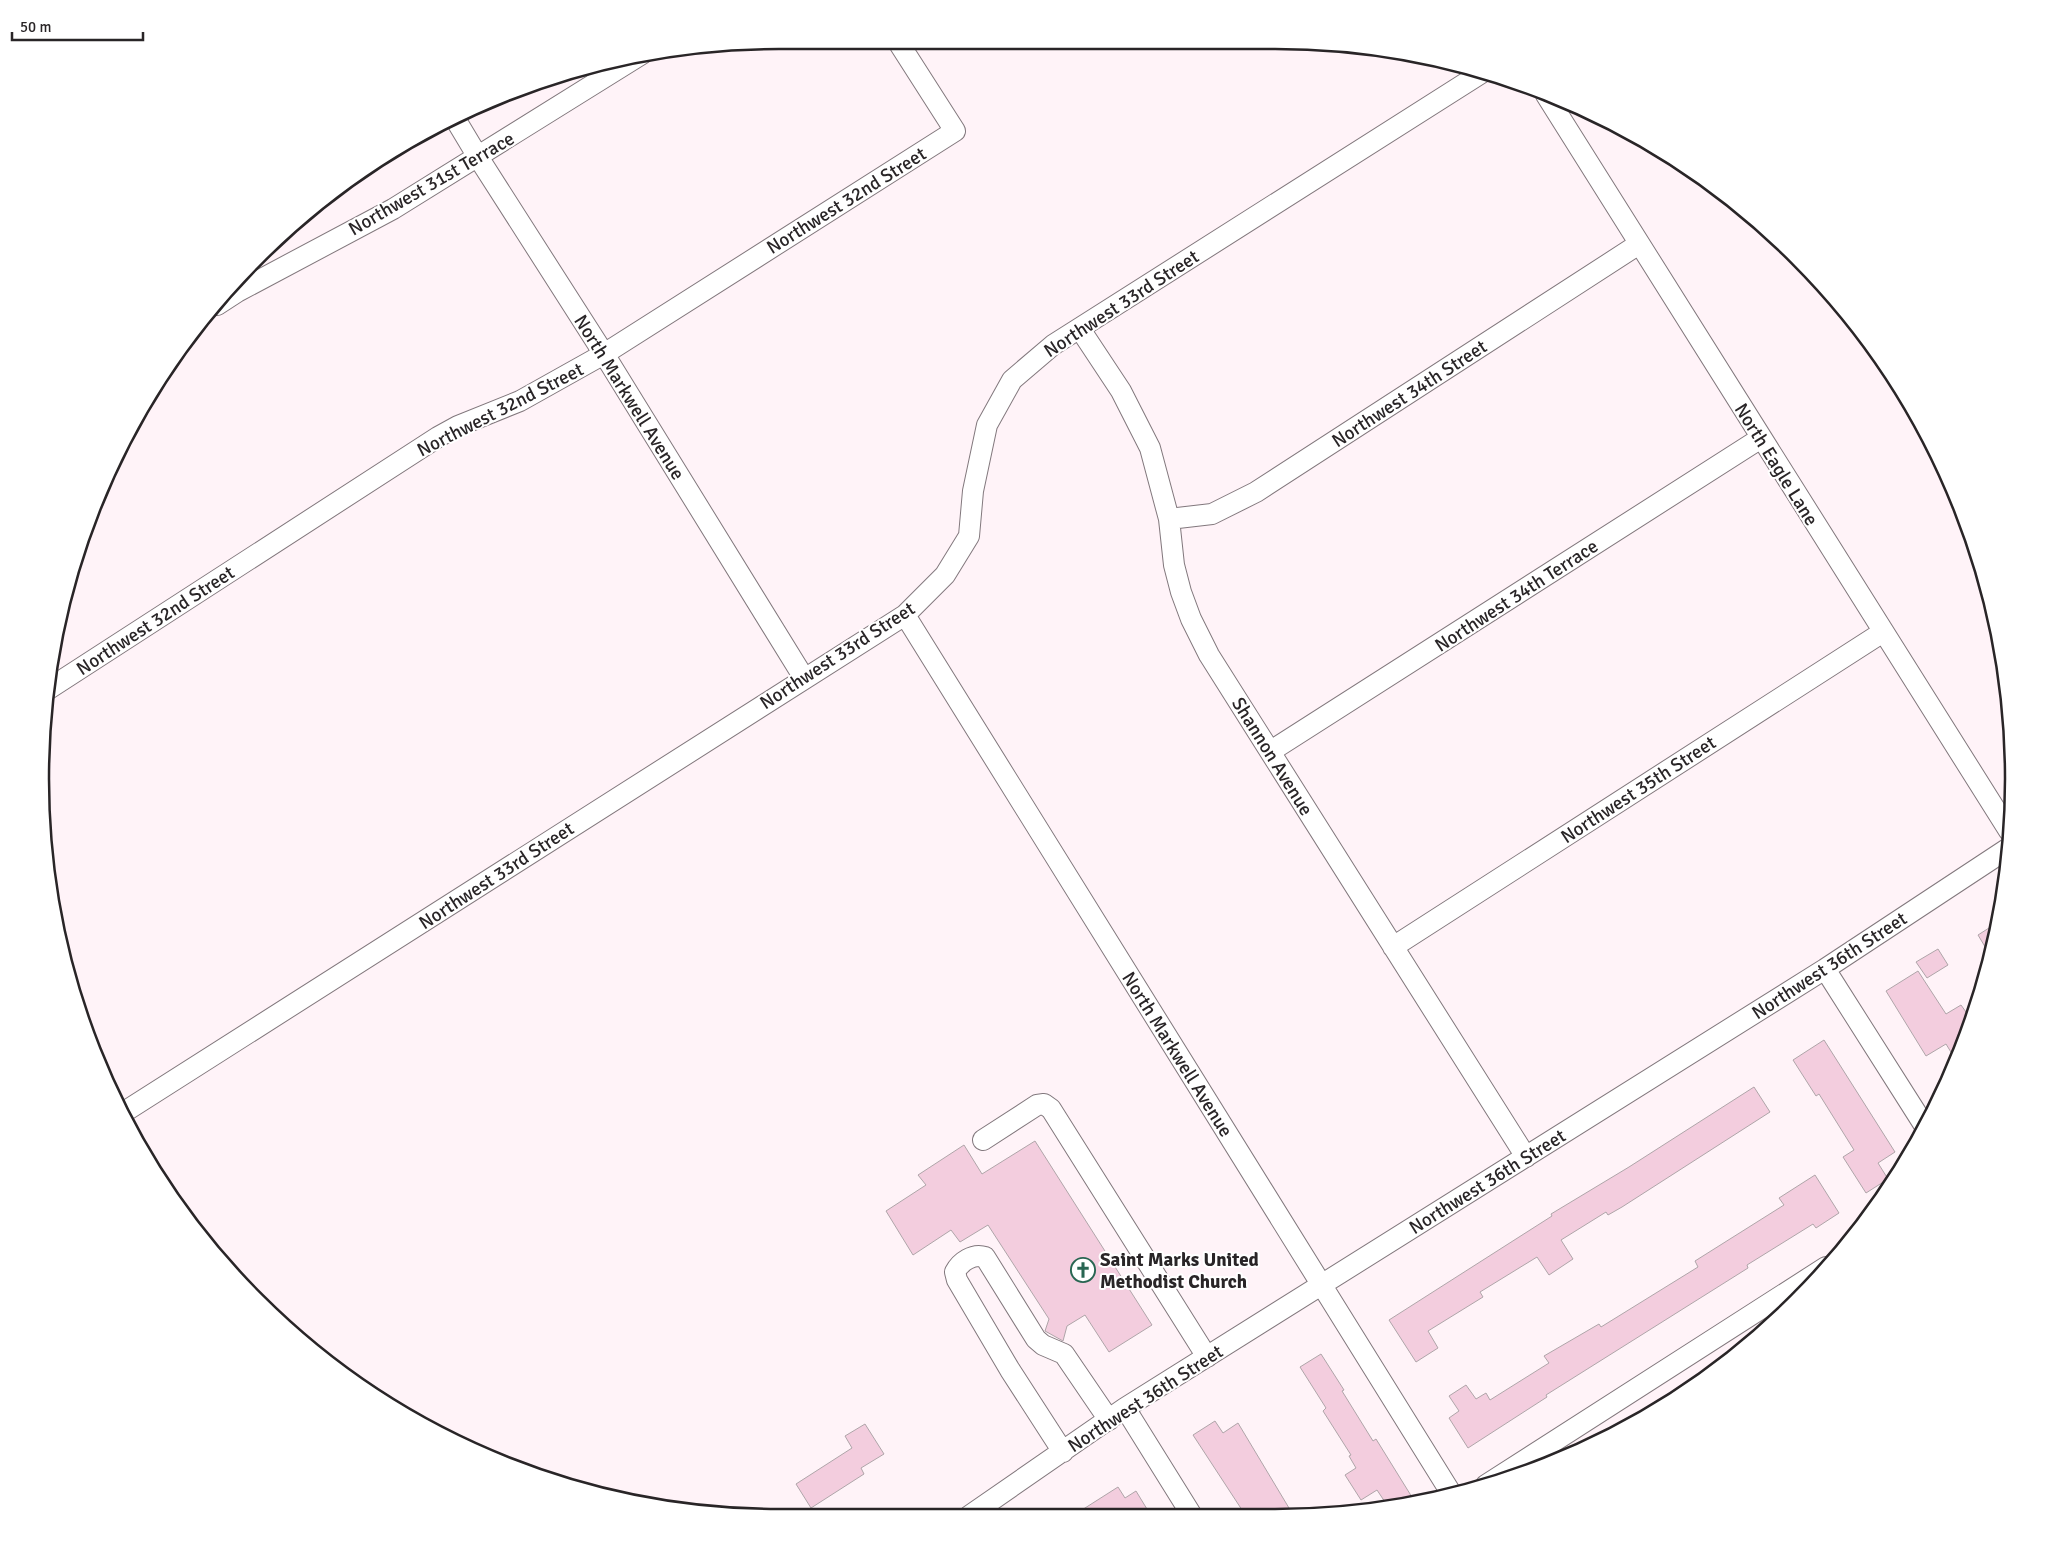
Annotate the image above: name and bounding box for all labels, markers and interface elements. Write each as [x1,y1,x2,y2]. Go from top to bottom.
scale bar [12,10,144,42]
text: 50 m [20,18,51,36]
street label: Northwest 31st Terrace [344,127,519,241]
street label: Northwest 32nd Street [762,142,931,260]
street label: Northwest 33rd Street [1039,245,1204,363]
street label: North Markwell Avenue [569,310,690,485]
street label: Northwest 34th Street [1327,335,1492,453]
street label: Northwest 32nd Street [413,357,588,462]
street label: North Eagle Lane [1729,399,1823,530]
street label: Northwest 34th Terrace [1430,534,1603,658]
street label: Northwest 32nd Street [72,561,239,681]
street label: Northwest 33rd Street [755,597,920,715]
street label: Shannon Avenue [1226,693,1318,820]
street label: Northwest 35th Street [1556,731,1721,849]
street label: Northwest 33rd Street [414,817,579,935]
street label: Northwest 36th Street [1747,907,1912,1025]
street label: North Markwell Avenue [1117,967,1238,1142]
street label: Northwest 36th Street [1405,1124,1571,1240]
place label: Saint Marks United Methodist Church [1100,1248,1259,1294]
church icon: Saint Marks United Methodist Church [1070,1257,1096,1283]
street label: Northwest 36th Street [1063,1340,1228,1458]

